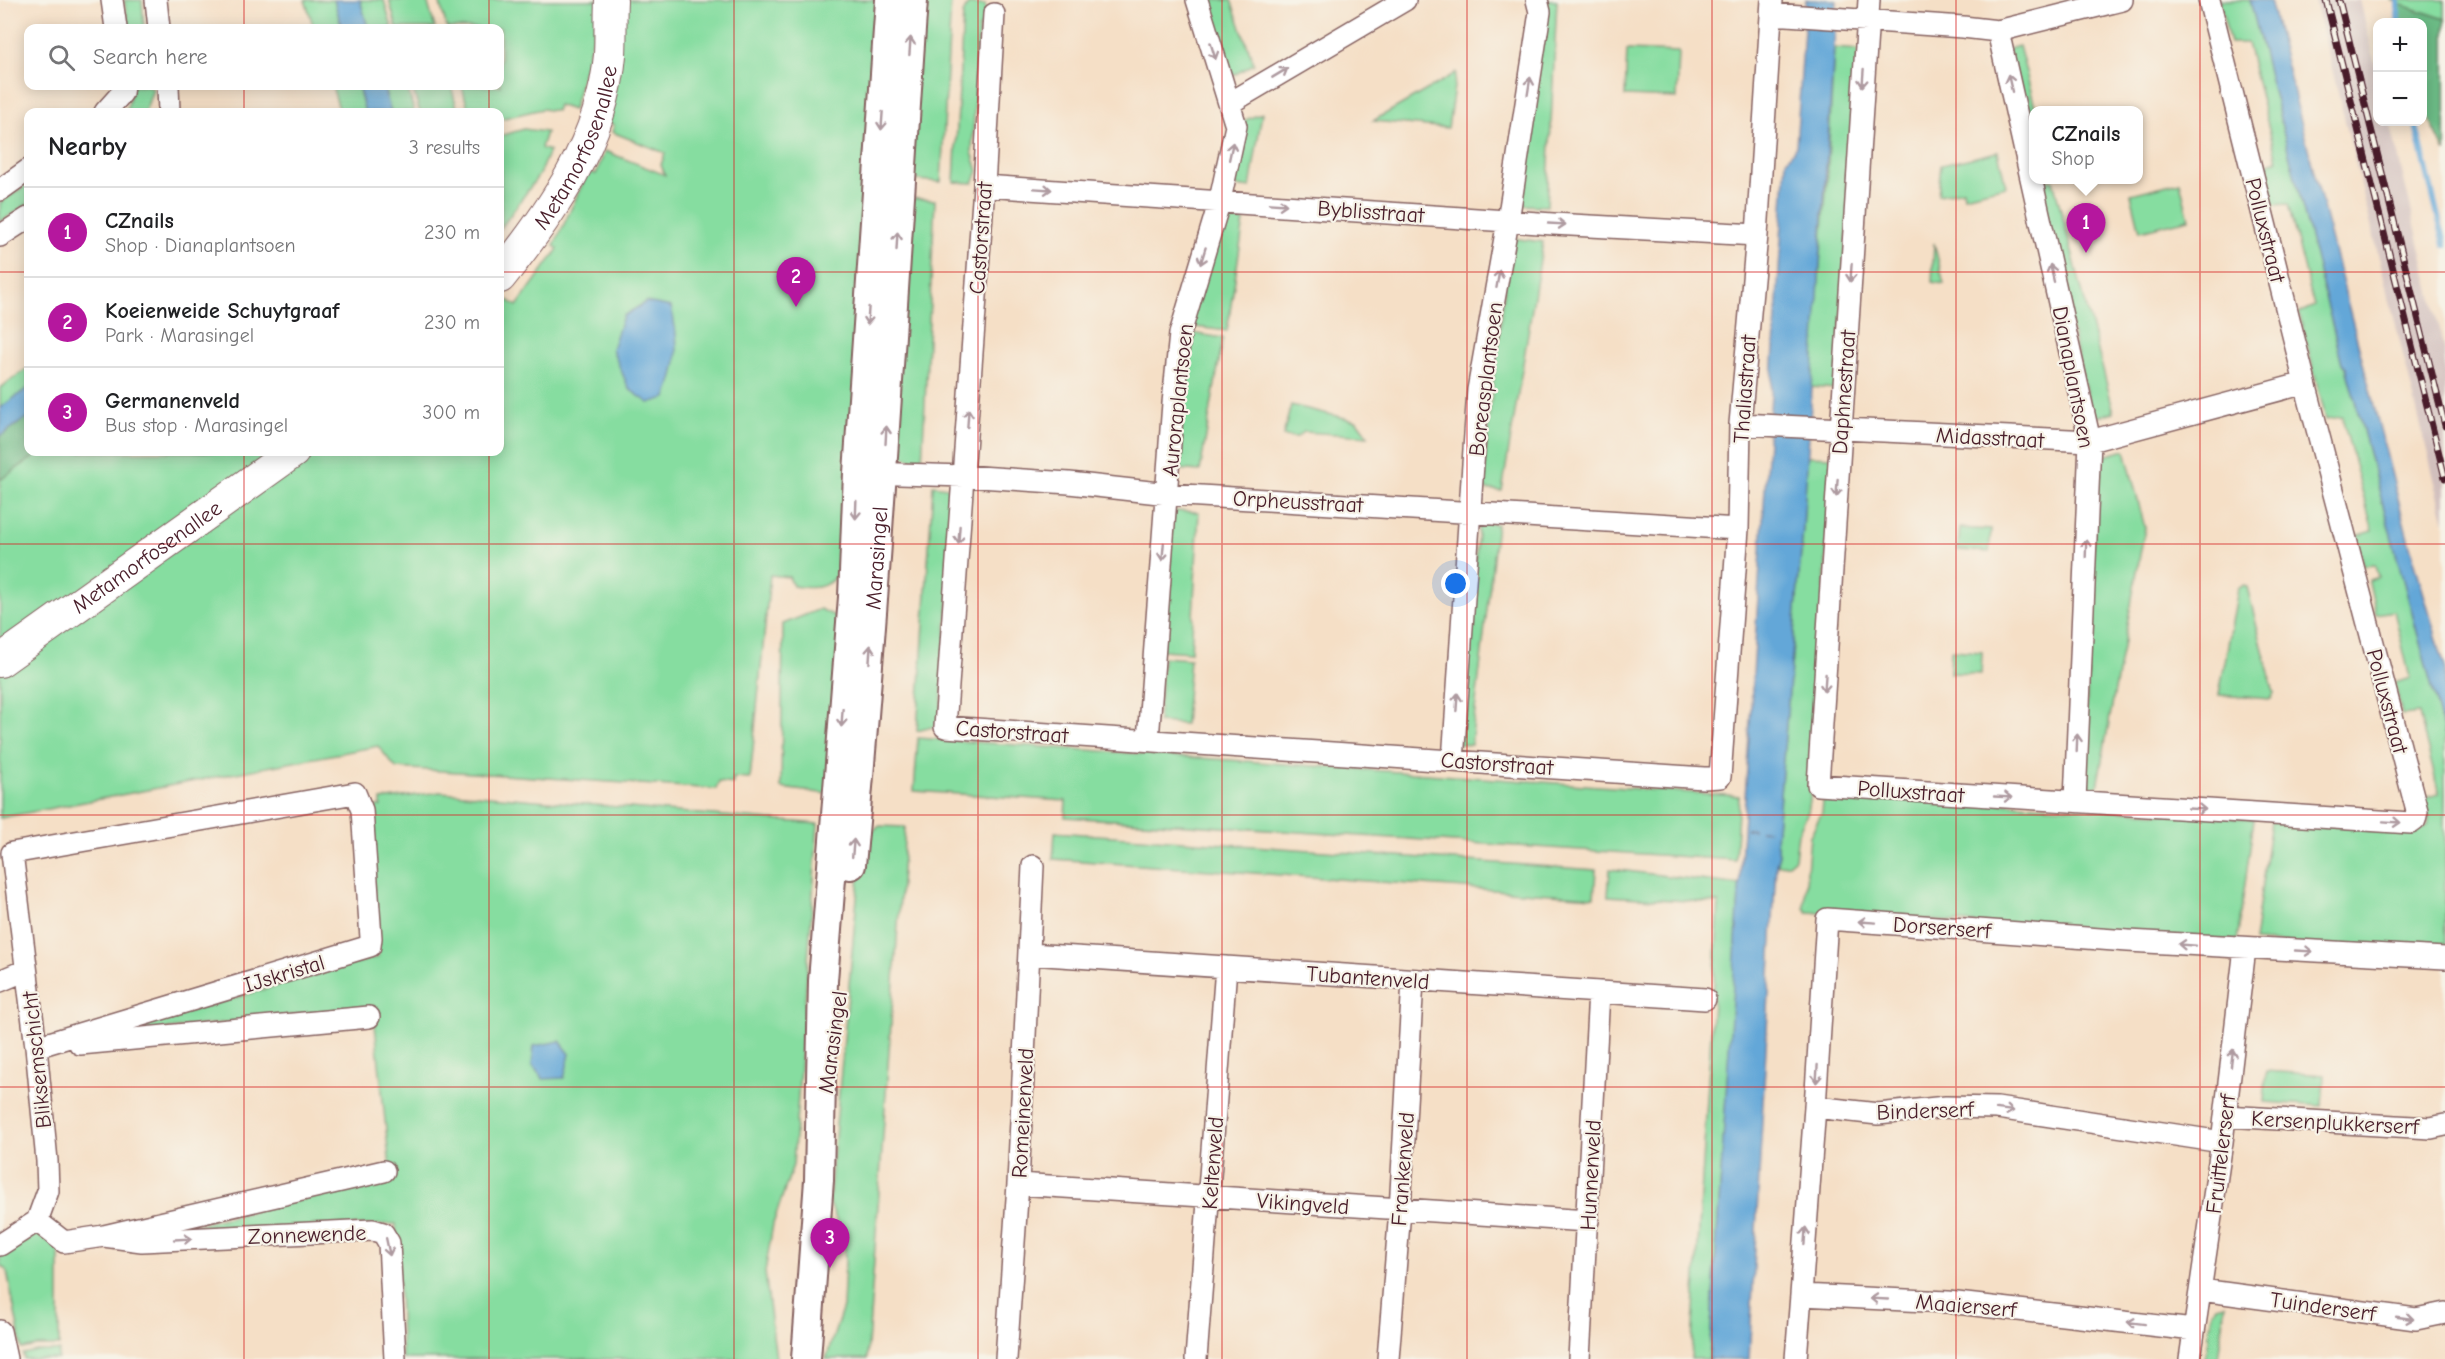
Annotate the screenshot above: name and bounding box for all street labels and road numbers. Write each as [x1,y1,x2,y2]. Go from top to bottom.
street label: Metamorfosenallee [528,64,623,235]
street label: Polluxstraat [2239,175,2291,286]
street label: Castorstraat [964,180,998,295]
street label: Byblisstraat [1317,195,1426,229]
street label: Boreasplantsoen [1464,300,1508,458]
street label: Dianaplantsoen [2047,304,2100,450]
street label: Auroraplantsoen [1157,322,1199,478]
street label: Daphnestraat [1827,328,1861,455]
street label: Thaliastraat [1728,333,1762,444]
street label: Midasstraat [1935,422,2045,454]
street label: Orpheusstraat [1232,486,1365,518]
street label: Metamorfosenallee [67,495,227,619]
street label: Marasingel [860,506,894,611]
street label: Polluxstraat [2361,646,2414,757]
street label: Castorstraat [955,715,1070,749]
street label: Castorstraat [1440,747,1555,781]
street label: Polluxstraat [1857,775,1966,809]
street label: Dorserserf [1892,912,1994,945]
street label: IJskristal [241,949,328,999]
street label: Tubantenveld [1306,961,1430,995]
street label: Bliksemschicht [17,989,57,1130]
street label: Marasingel [813,989,853,1095]
street label: Romeinenveld [1007,1047,1039,1179]
street label: Fruittelerserf [2201,1091,2241,1215]
street label: Binderserf [1876,1096,1976,1126]
street label: Kersenplukkerserf [2251,1106,2421,1140]
street label: Frankenveld [1386,1111,1420,1227]
street label: Keltenveld [1197,1116,1229,1210]
street label: Hunnenveld [1575,1119,1607,1231]
street label: Vikingveld [1256,1188,1350,1220]
street label: Zonnewende [247,1220,367,1250]
street label: Tuinderserf [2268,1287,2379,1328]
street label: Maaierserf [1915,1289,2019,1324]

